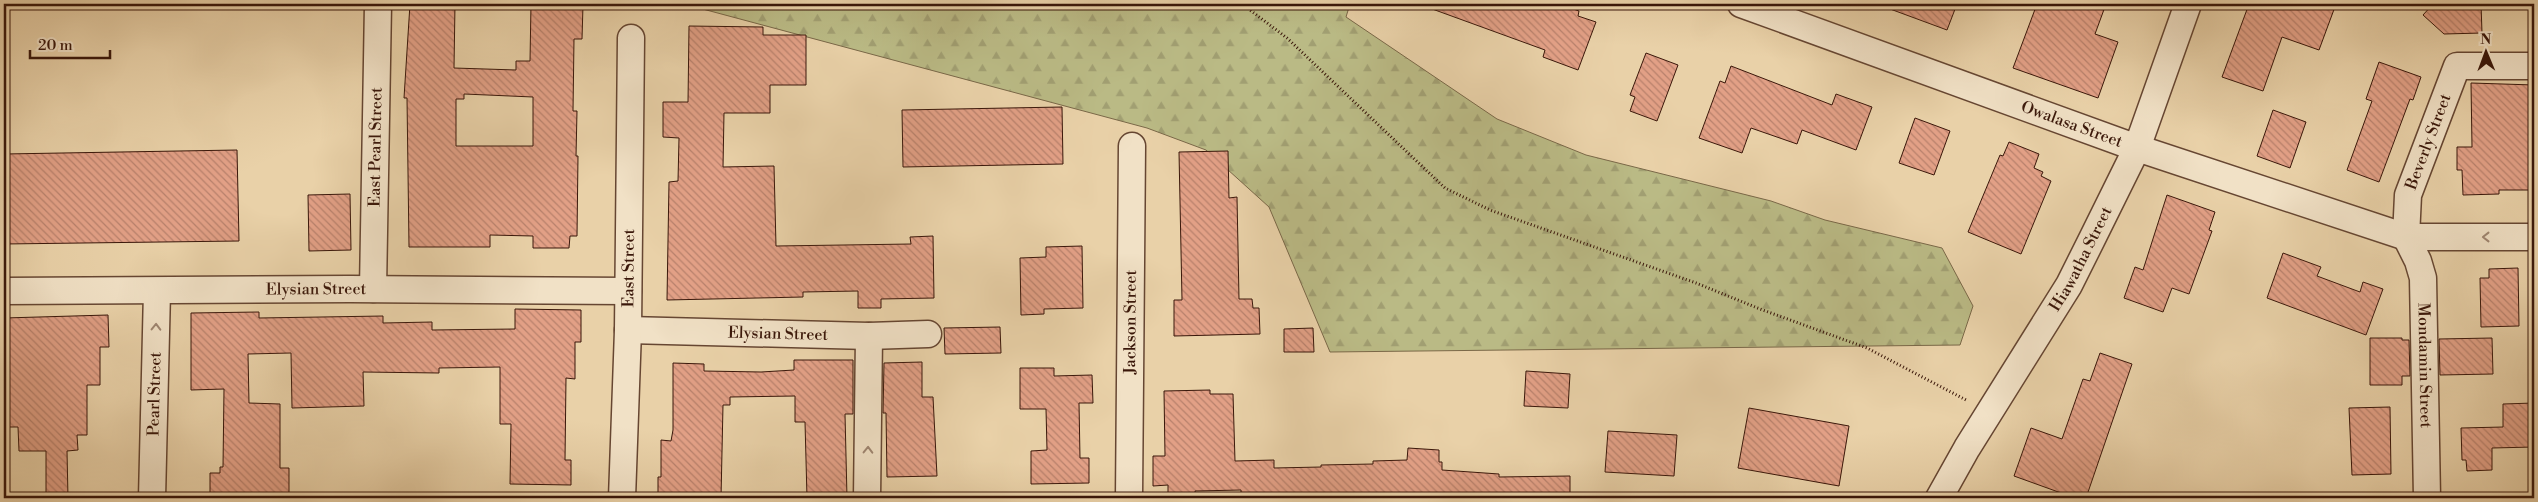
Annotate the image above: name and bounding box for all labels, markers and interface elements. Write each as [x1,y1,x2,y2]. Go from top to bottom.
scale bar [30,28,110,60]
north arrow [2460,28,2510,78]
text: N [2480,31,2491,49]
text: 20 m [38,36,73,55]
street label: East Pearl Street [364,87,387,207]
street label: Beverly Street [2401,91,2456,194]
street label: Owalasa Street [2018,97,2126,152]
street label: Hiawatha Street [2045,203,2117,315]
street label: East Street [618,228,639,308]
one-way arrow [2481,232,2489,242]
street label: Jackson Street [1120,269,1141,375]
street label: Elysian Street [266,279,367,299]
street label: Mondamin Street [2413,302,2436,429]
street label: Elysian Street [728,322,829,345]
one-way arrow [151,323,161,330]
street label: Pearl Street [143,351,166,436]
one-way arrow [863,445,873,453]

